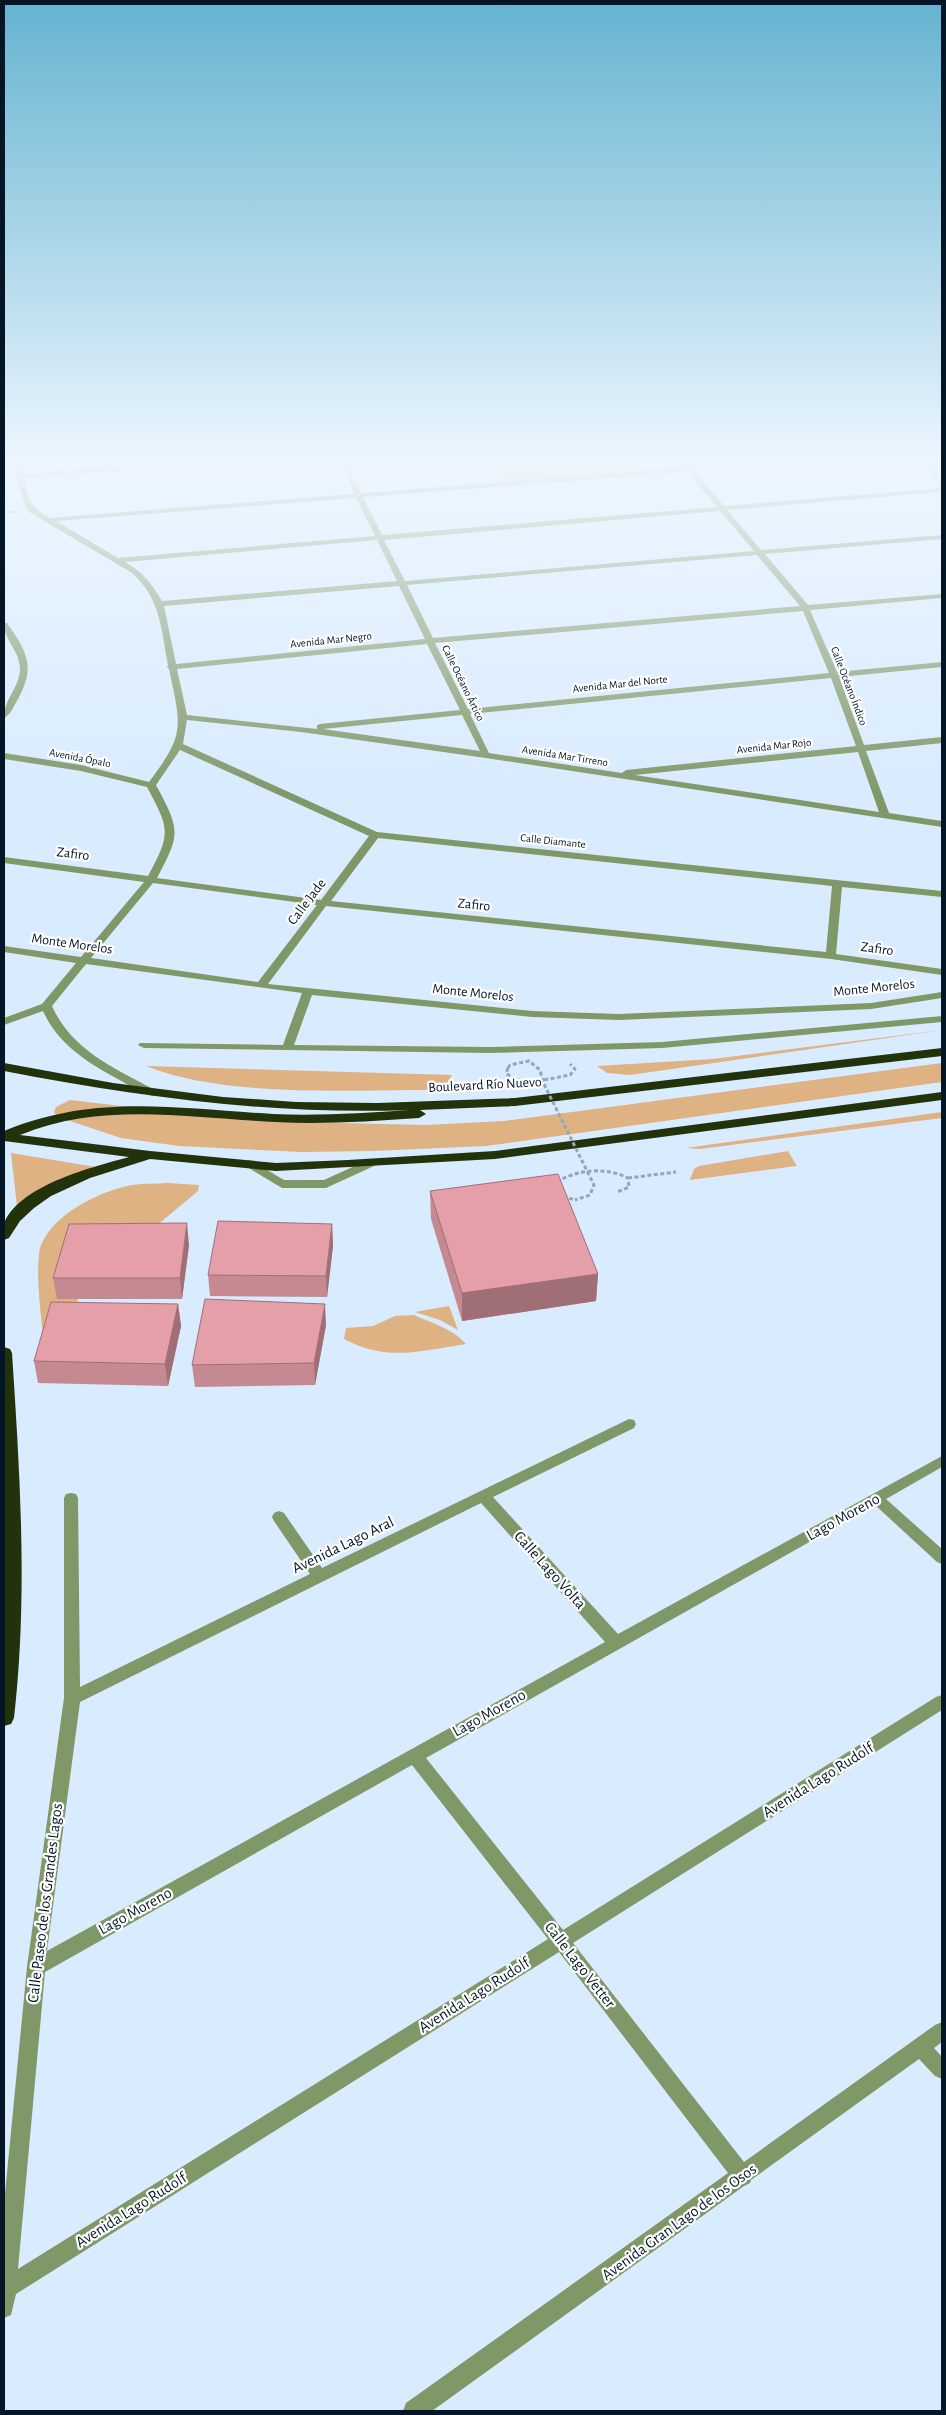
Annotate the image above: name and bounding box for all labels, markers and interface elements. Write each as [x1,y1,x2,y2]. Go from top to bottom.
street label: Avenida Mar Negro [290,630,372,650]
street label: Calle Océano Ártico [440,643,487,723]
street label: Calle Océano Índico [829,645,870,727]
street label: Avenida Mar del Norte [572,674,668,694]
street label: Avenida Mar Rojo [736,737,812,755]
street label: Avenida Mar Tirreno [521,744,609,768]
street label: Avenida Ópalo [48,746,112,769]
street label: Calle Diamante [520,832,586,850]
street label: Zafiro [56,845,90,863]
street label: Calle Jade [285,876,329,928]
street label: Zafiro [457,896,491,914]
street label: Monte Morelos [31,931,113,957]
street label: Zafiro [860,940,894,958]
street label: Monte Morelos [833,977,915,999]
street label: Monte Morelos [432,982,514,1004]
street label: Boulevard Río Nuevo [428,1075,542,1095]
street label: Lago Moreno [804,1490,882,1544]
street label: Avenida Lago Aral [290,1513,396,1577]
street label: Calle Lago Volta [511,1528,589,1612]
street label: Lago Moreno [450,1686,528,1740]
street label: Avenida Lago Rudolf [760,1739,877,1821]
street label: Calle Paseo de los Grandes Lagos [25,1802,65,2004]
street label: Lago Moreno [96,1884,174,1938]
street label: Calle Lago Vetter [542,1919,619,2012]
street label: Avenida Lago Rudolf [416,1954,533,2036]
street label: Avenida Gran Lago de los Osos [599,2161,759,2283]
street label: Avenida Lago Rudolf [73,2169,190,2251]

